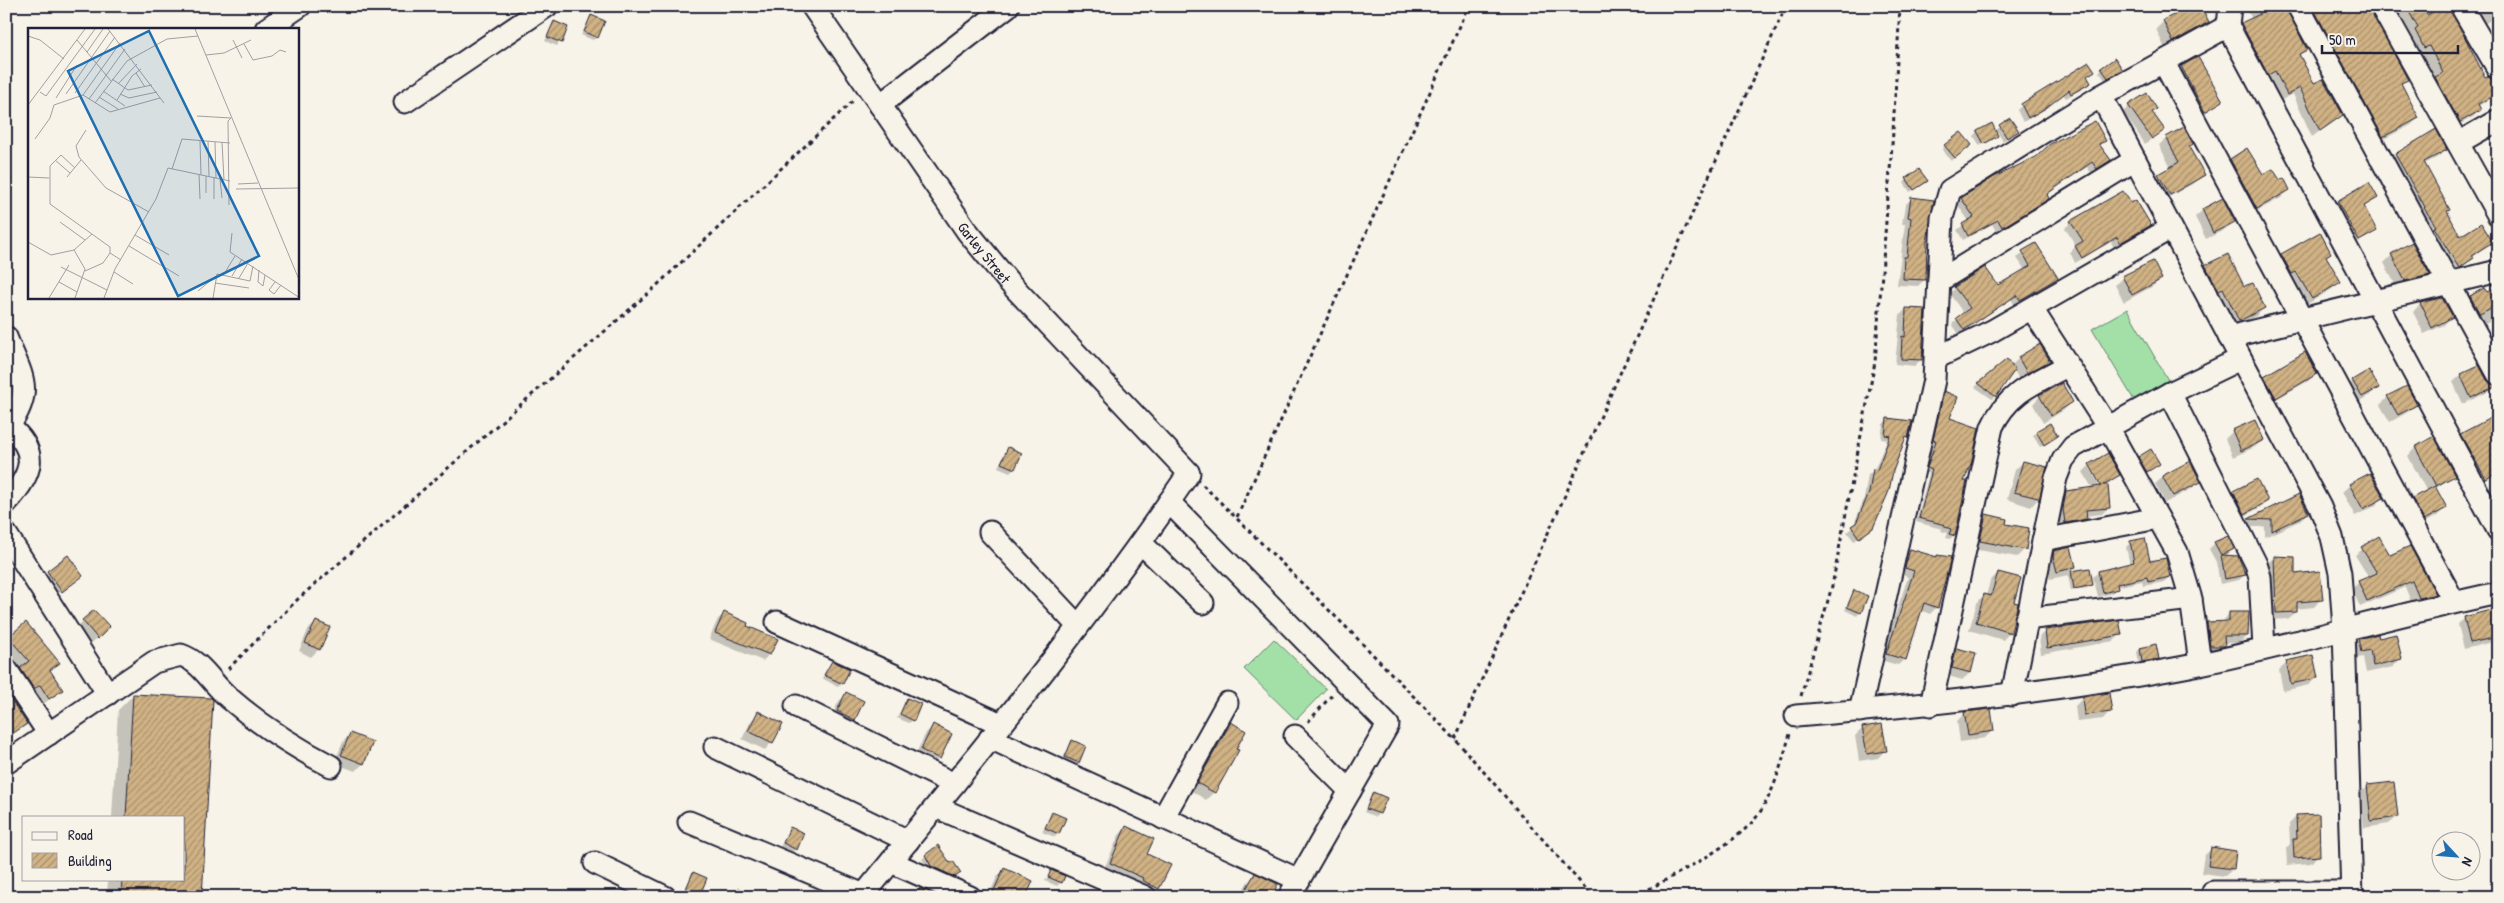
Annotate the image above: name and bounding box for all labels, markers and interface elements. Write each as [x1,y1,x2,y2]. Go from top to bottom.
scale bar [2322,22,2458,54]
inset map [28,28,299,299]
text: 50 m [2329,29,2356,50]
street label: Garley Street [953,218,1017,288]
legend [22,816,185,880]
text: Road [68,824,93,845]
north arrow [2432,830,2482,880]
text: Building [68,850,112,871]
text: N [2458,854,2478,870]

